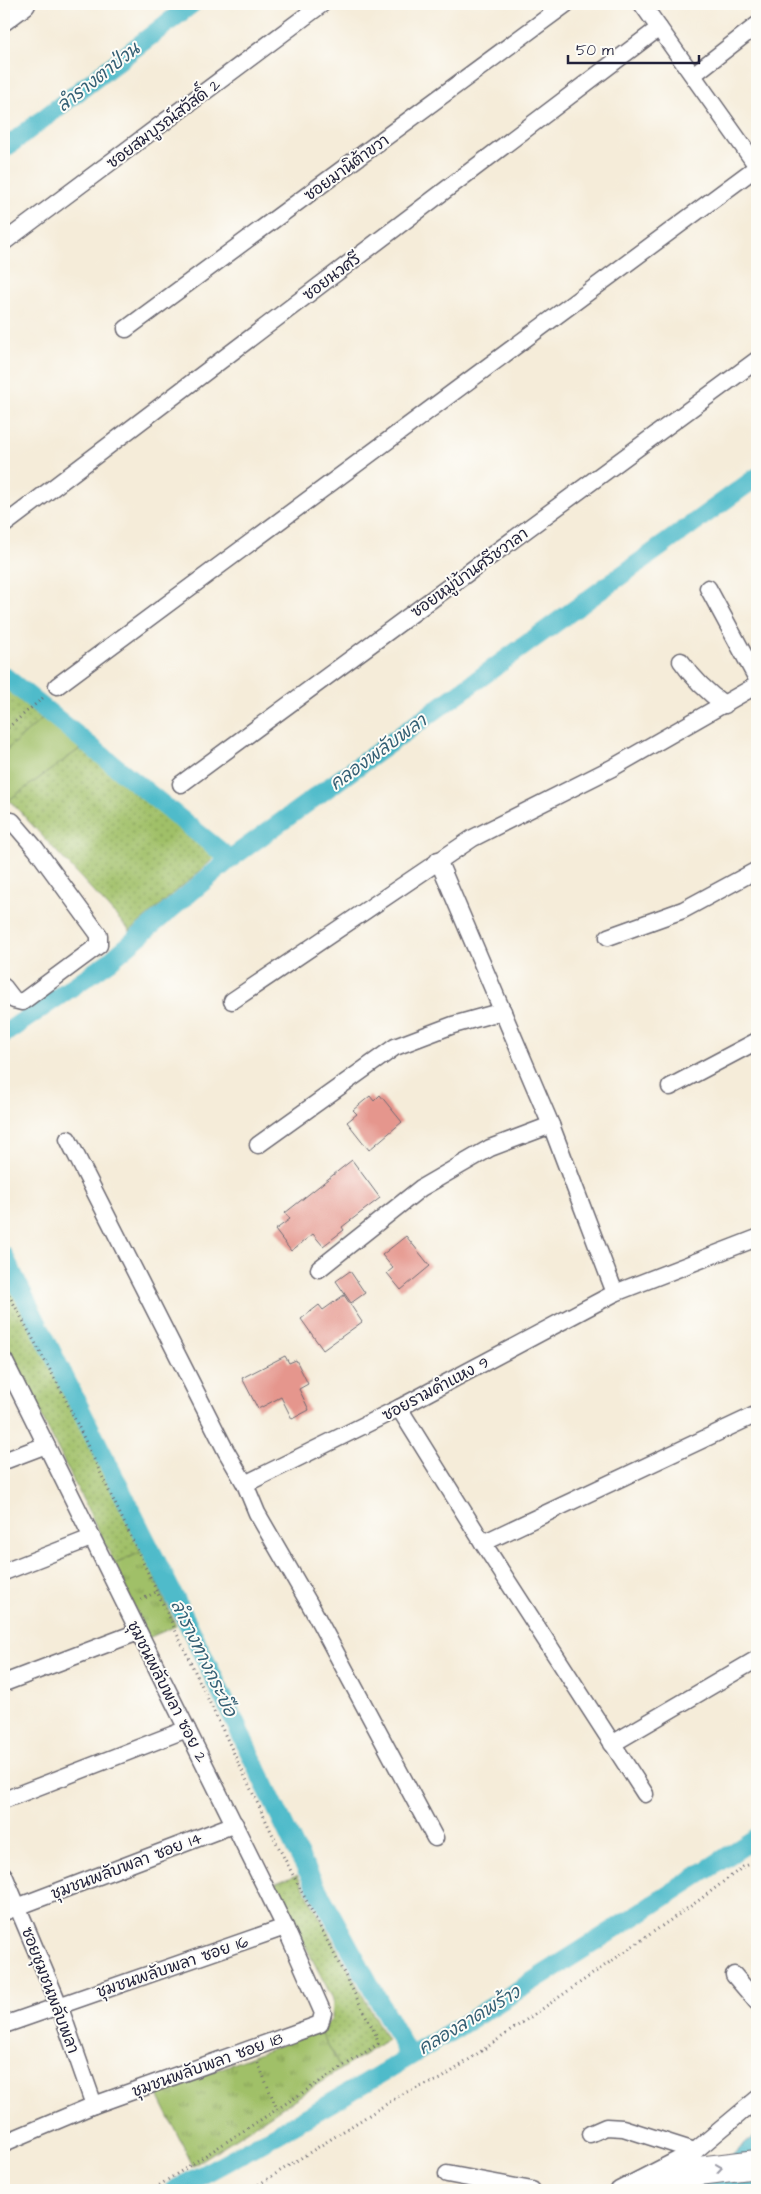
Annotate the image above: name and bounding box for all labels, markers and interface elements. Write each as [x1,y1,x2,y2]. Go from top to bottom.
scale bar [568,32,700,64]
water label: ลำรางตาป่วน [51,36,146,118]
text: 50 m [576,40,614,61]
street label: ซอยสมบูรณ์สวัสดิ์ 2 [99,69,226,175]
street label: ซอยมานิต้าขวา [300,129,394,206]
street label: ซอยนวศรี [298,247,366,306]
street label: ซอยหมู่บ้านศรีชวาลา [406,522,533,624]
water label: คลองพลับพลา [325,708,433,796]
street label: ซอยรามคำแหง 9 [378,1351,493,1426]
water label: ลำรางทางกระบือ [164,1596,243,1722]
street label: ชุมชนพลับพลา ซอย 2 [121,1617,212,1766]
street label: ชุมชนพลับพลา ซอย 14 [48,1827,205,1906]
street label: ซอยชุมชนพลับพลา [15,1924,84,2057]
street label: ชุมชนพลับพลา ซอย 16 [94,1931,251,2004]
water label: คลองลาดพร้าว [414,1979,527,2061]
street label: ชุมชนพลับพลา ซอย 18 [129,2027,286,2103]
one-way arrow [716,2163,724,2174]

